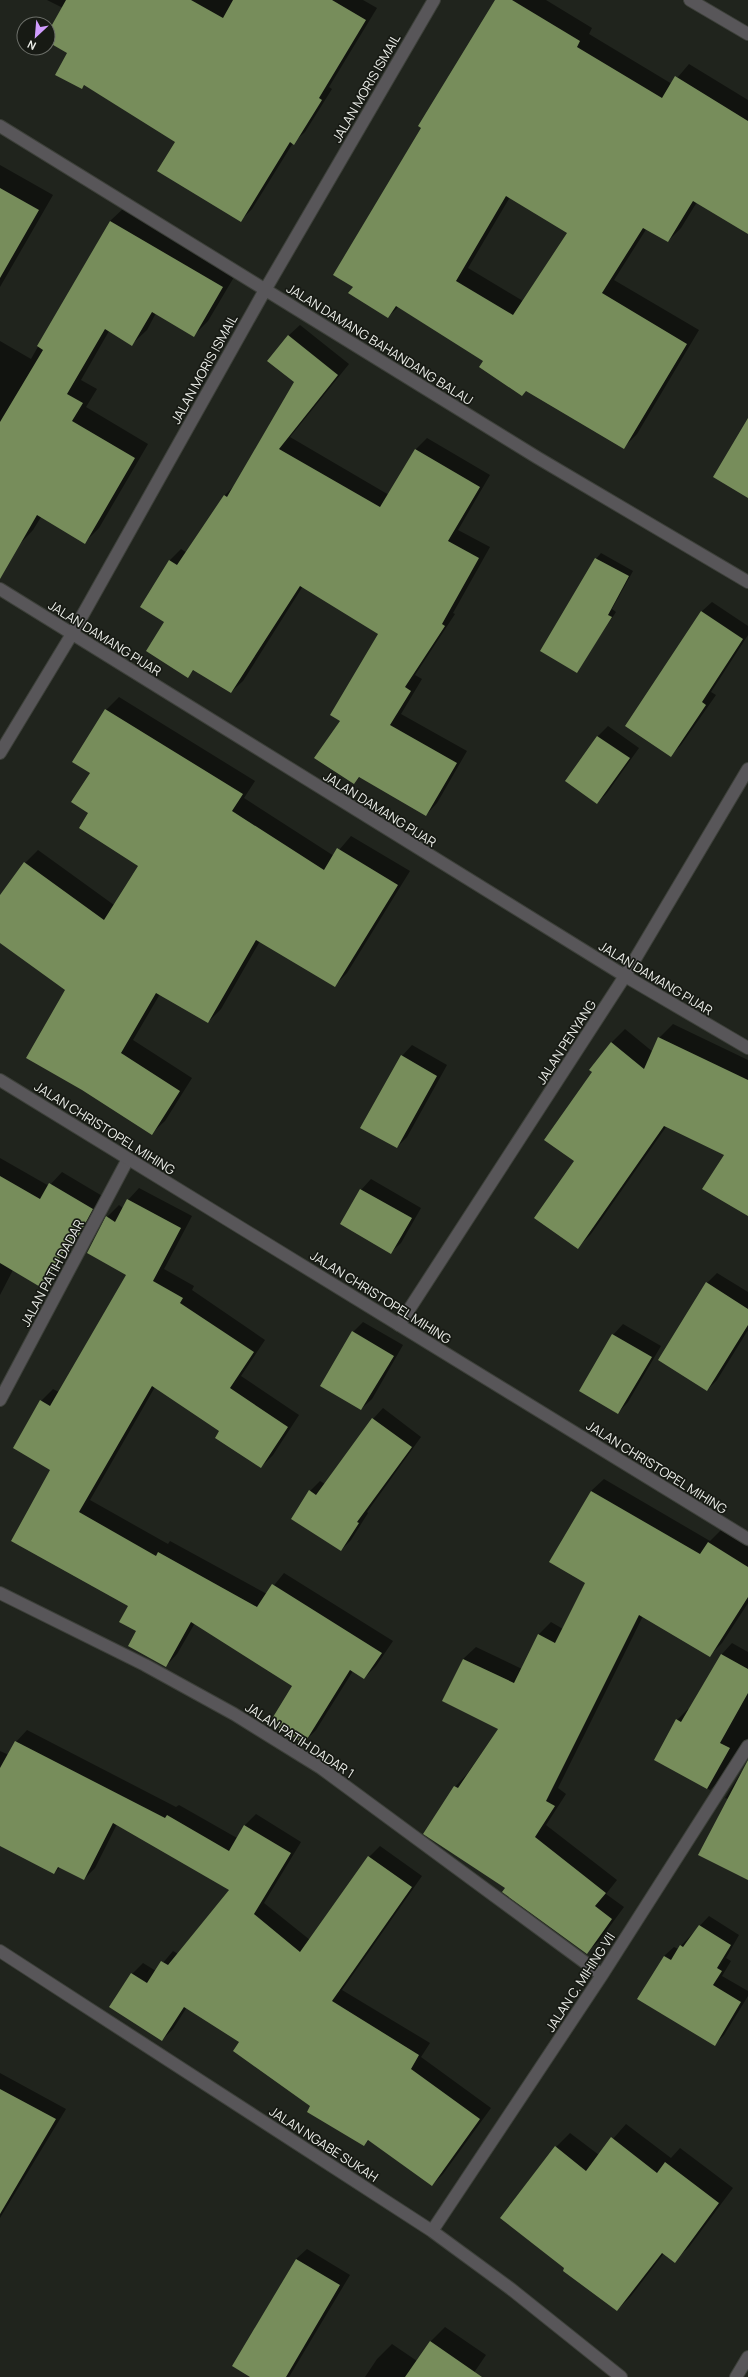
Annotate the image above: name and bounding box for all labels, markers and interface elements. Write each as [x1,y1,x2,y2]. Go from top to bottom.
north arrow [16,16,56,56]
street label: JALAN MORIS ISMAIL [328,30,405,146]
text: N [24,37,38,54]
street label: JALAN DAMANG BAHANDANG BALAU [283,279,477,409]
street label: JALAN MORIS ISMAIL [166,311,242,427]
street label: JALAN DAMANG PIJAR [45,596,165,680]
street label: JALAN DAMANG PIJAR [320,767,440,851]
street label: JALAN DAMANG PIJAR [596,937,716,1019]
street label: JALAN PENYANG [532,996,600,1088]
street label: JALAN CHRISTOPEL MIHING [31,1077,179,1179]
street label: JALAN PATIH DADAR [16,1216,88,1330]
street label: JALAN CHRISTOPEL MIHING [307,1246,455,1348]
street label: JALAN CHRISTOPEL MIHING [583,1416,731,1518]
street label: JALAN PATIH DADAR 1 [242,1698,358,1782]
street label: JALAN C. MIHING VII [541,1929,619,2035]
street label: JALAN NGABE SUKAH [266,2102,382,2186]

